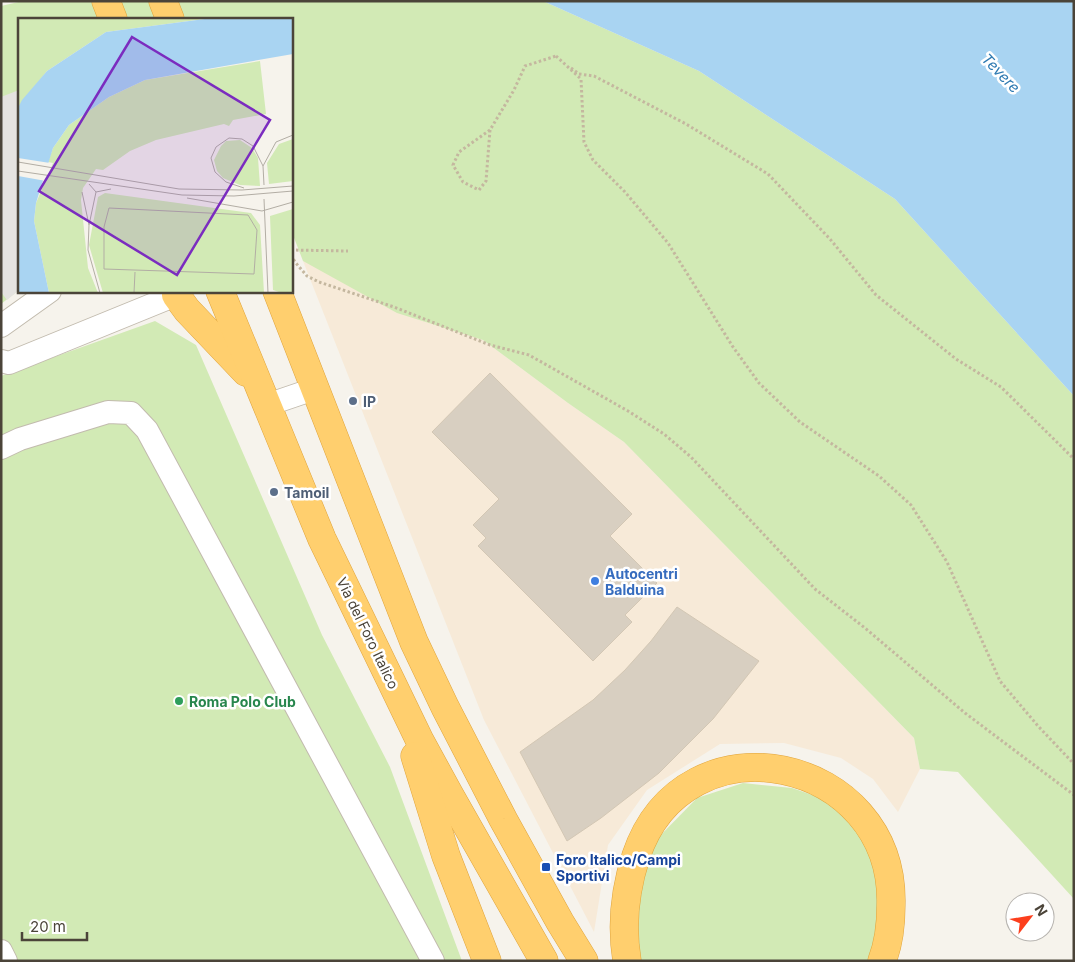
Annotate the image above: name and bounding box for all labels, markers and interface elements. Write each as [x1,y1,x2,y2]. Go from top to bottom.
inset map [18,18,292,292]
water label: Tevere [978,49,1024,97]
place label: IP [363,393,376,410]
marker: IP [347,395,359,407]
place label: Tamoil [284,484,329,501]
marker: Tamoil [268,486,280,498]
place label: Autocentri Balduina [605,565,678,598]
street label: Via del Foro Italico [334,574,402,692]
marker: Autocentri Balduina [589,575,601,587]
place label: Roma Polo Club [189,693,296,710]
marker: Roma Polo Club [173,695,185,707]
place label: Foro Italico/Campi Sportivi [556,851,681,884]
marker: Foro Italico/Campi Sportivi [540,861,552,873]
north arrow [1005,892,1055,942]
text: N [1032,901,1052,919]
scale bar [22,910,88,942]
text: 20 m [30,917,66,936]

